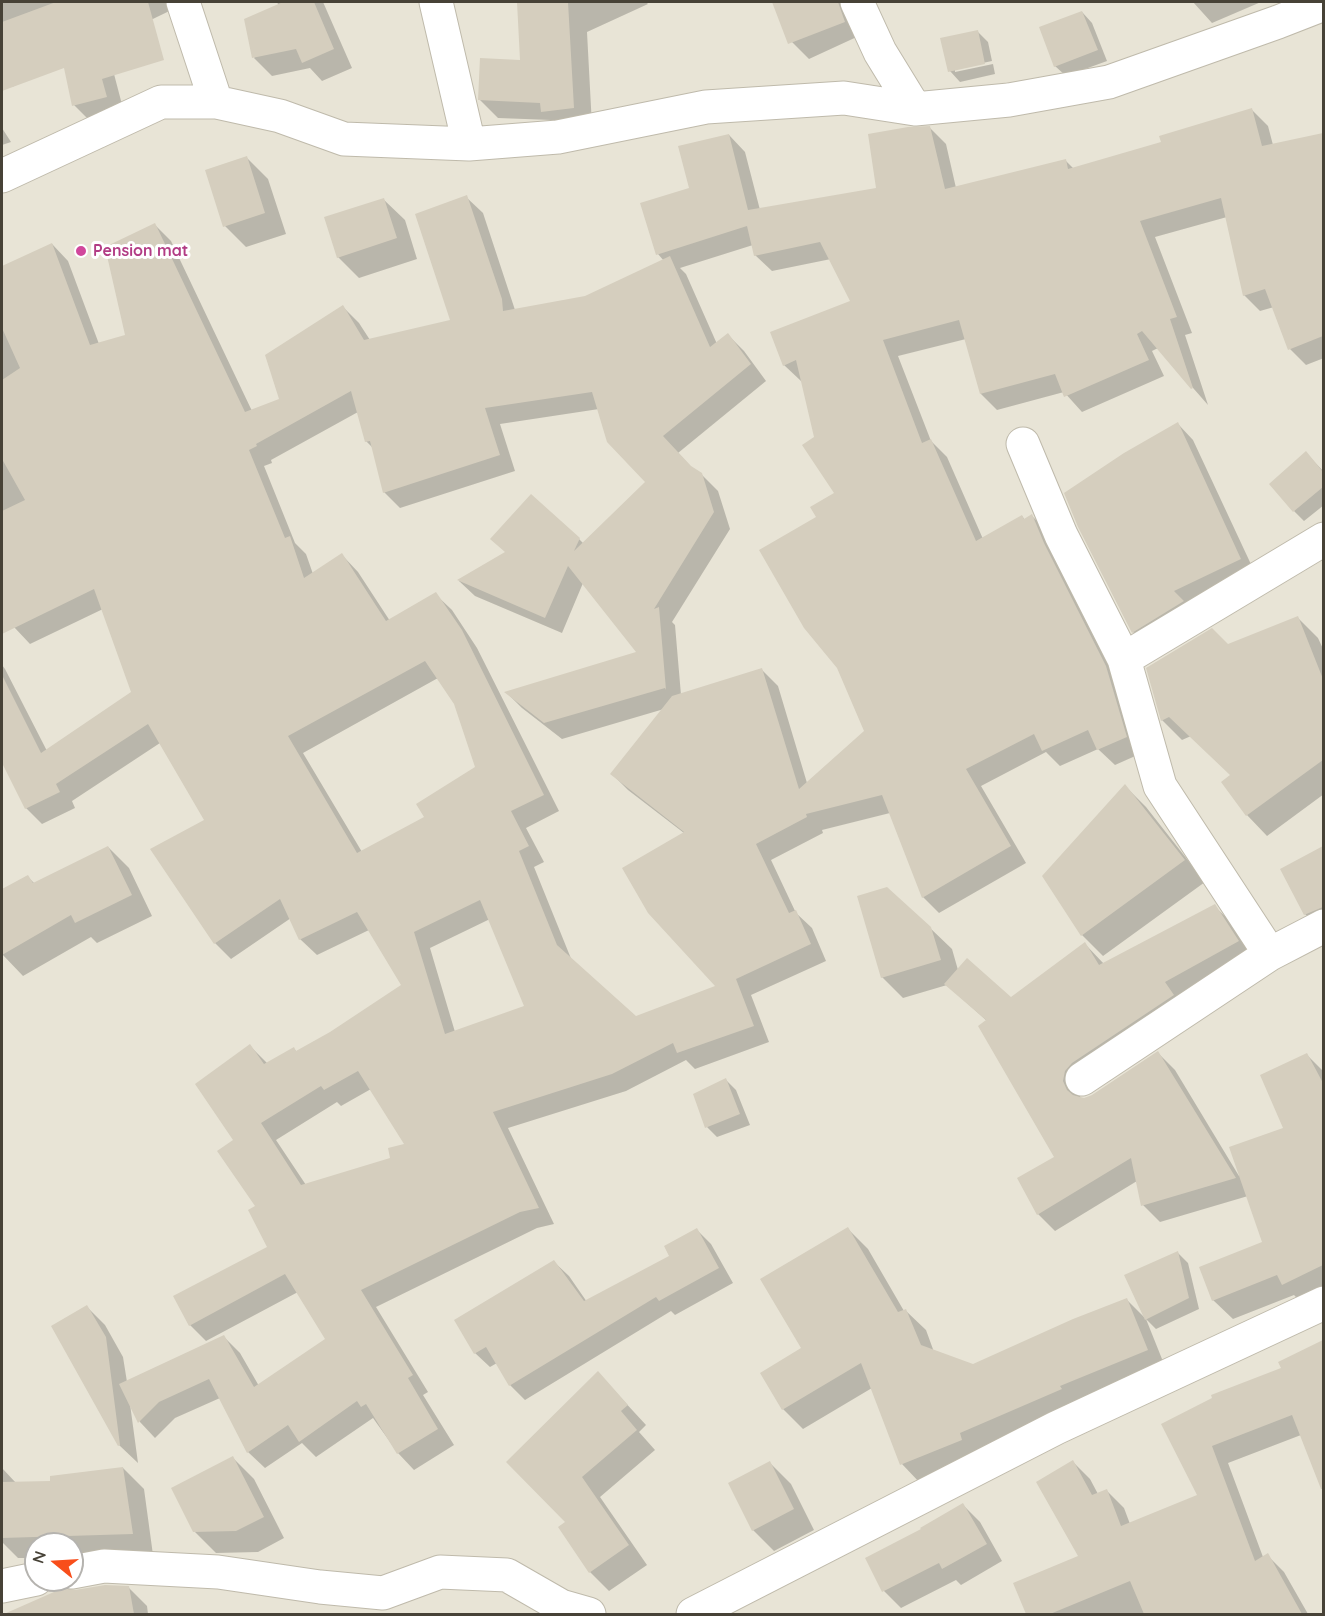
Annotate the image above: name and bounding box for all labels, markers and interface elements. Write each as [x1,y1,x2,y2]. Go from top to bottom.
place label: Pension mat [93,241,188,261]
marker: Pension mat [74,244,88,258]
north arrow [24,1532,84,1592]
text: N [27,1548,50,1566]

